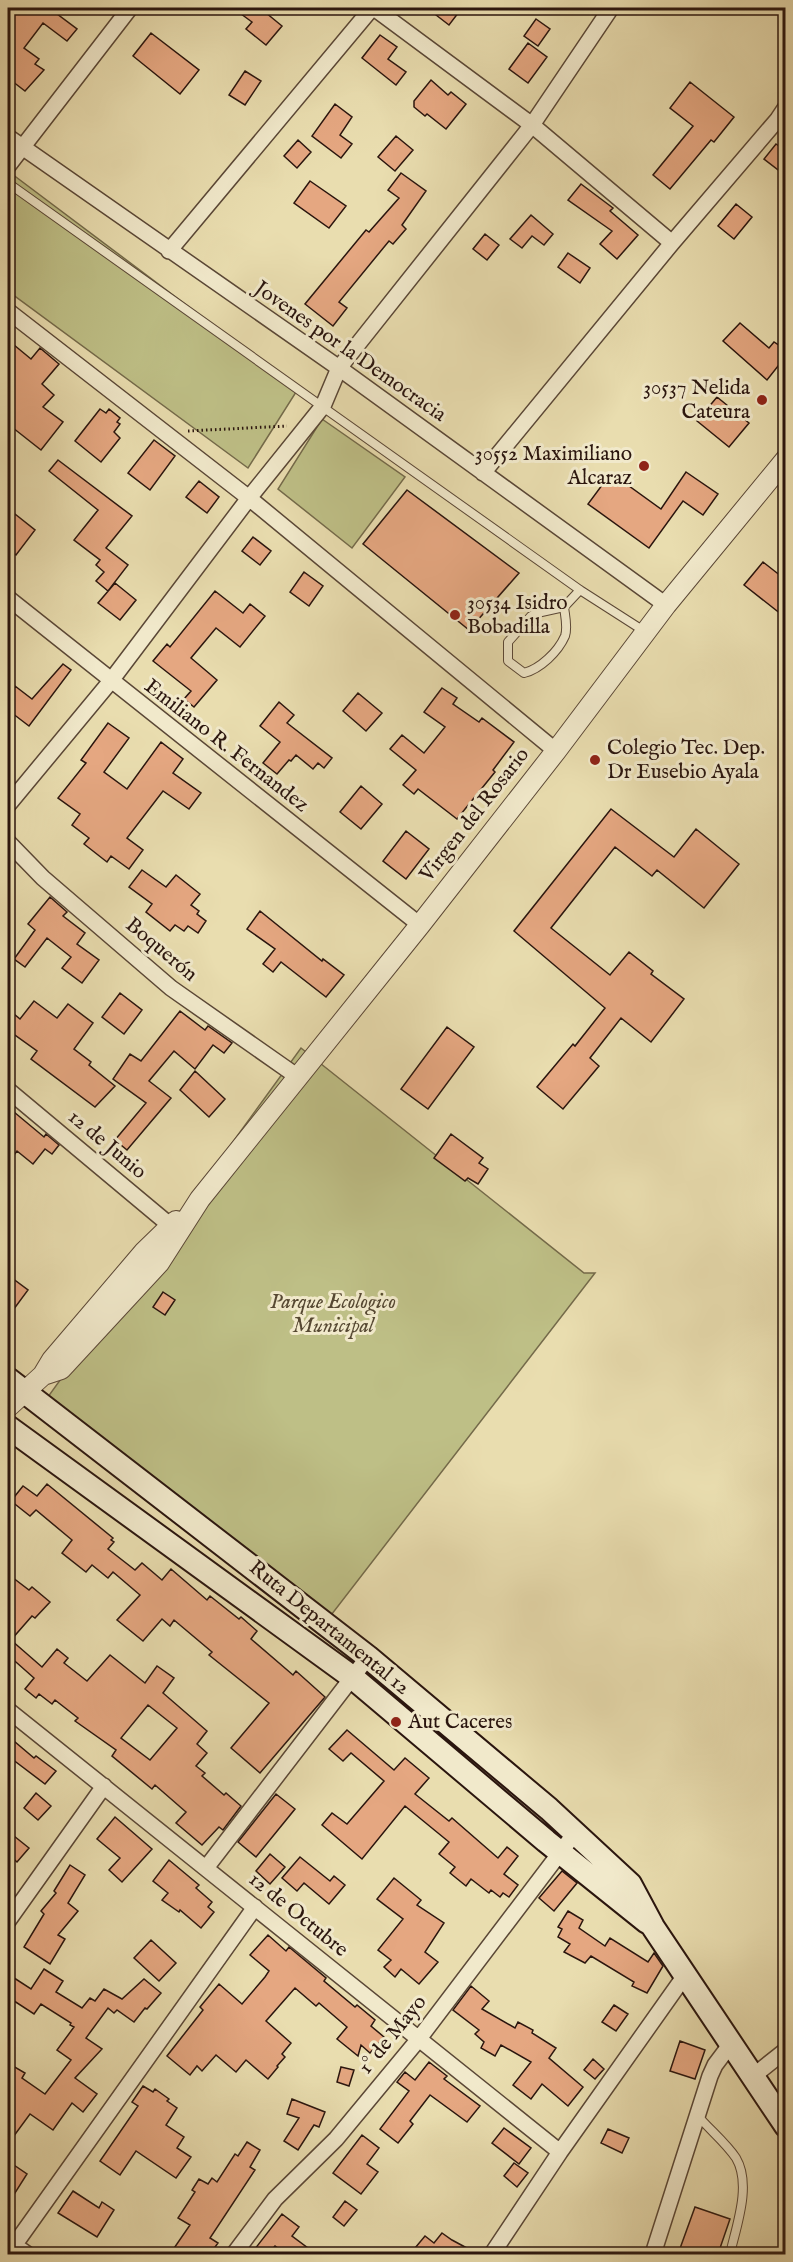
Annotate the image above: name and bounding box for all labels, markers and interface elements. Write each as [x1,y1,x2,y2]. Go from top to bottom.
street label: Jovenes por la Democracia [247,274,452,429]
place label: 30537 Nelida Cateura [643,375,751,426]
marker: 30537 Nelida Cateura [755,393,769,407]
place label: 30552 Maximiliano Alcaraz [475,441,632,492]
marker: 30552 Maximiliano Alcaraz [637,459,651,473]
place label: 30534 Isidro Bobadilla [467,590,568,641]
marker: 30534 Isidro Bobadilla [448,608,462,622]
street label: Emiliano R. Fernandez [138,673,314,819]
place label: Colegio Tec. Dep. Dr Eusebio Ayala [607,735,765,786]
street label: Virgen del Rosario [413,742,536,888]
marker: Colegio Tec. Dep. Dr Eusebio Ayala [588,753,602,767]
street label: Boquerón [119,912,203,988]
street label: 12 de Junio [62,1104,152,1186]
park label: Parque Ecologico Municipal [270,1289,396,1340]
street label: Ruta Departamental 12 [243,1555,415,1701]
place label: Aut Caceres [407,1709,512,1736]
marker: Aut Caceres [389,1715,403,1729]
street label: 12 de Octubre [243,1867,354,1964]
street label: 1° de Mayo [353,1990,433,2080]

